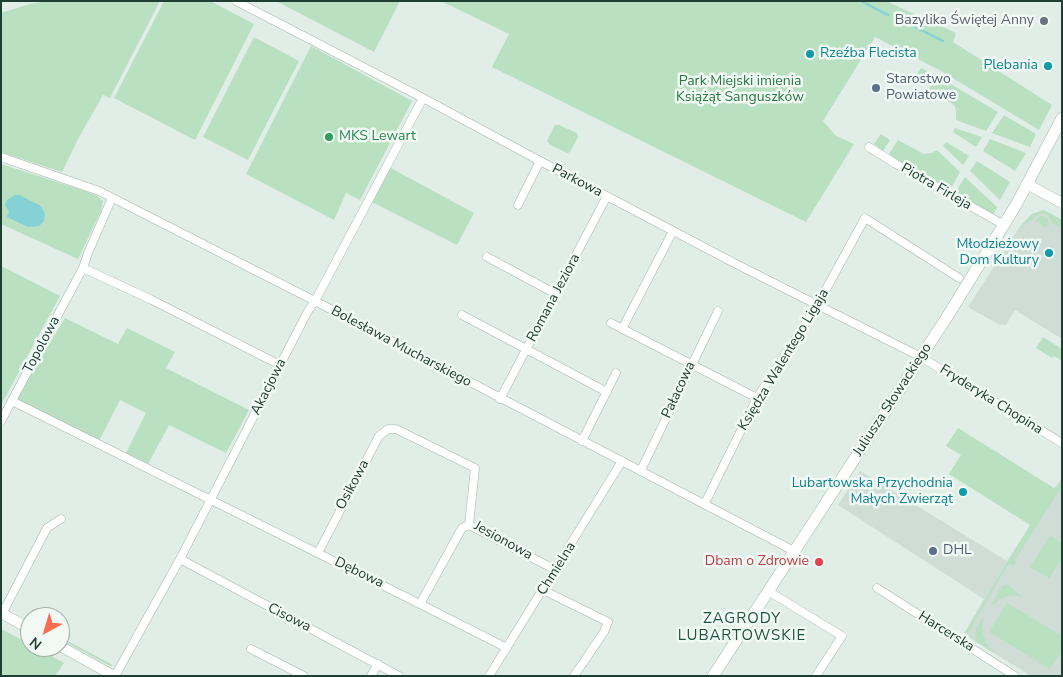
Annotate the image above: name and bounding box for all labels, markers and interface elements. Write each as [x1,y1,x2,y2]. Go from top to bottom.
place label: Bazylika Świętej Anny [895,13,1034,29]
marker: Bazylika Świętej Anny [1038,15,1050,27]
place label: Rzeźba Flecista [820,46,917,62]
marker: Rzeźba Flecista [804,48,816,60]
place label: Plebania [983,58,1038,74]
marker: Plebania [1042,60,1054,72]
place label: Starostwo Powiatowe [886,72,956,104]
park label: Park Miejski imienia Książąt Sanguszków [676,74,804,106]
marker: Starostwo Powiatowe [870,82,882,94]
place label: MKS Lewart [339,129,416,145]
marker: MKS Lewart [323,131,335,143]
street label: Piotra Firleja [898,160,974,214]
street label: Parkowa [549,161,605,201]
place label: Młodzieżowy Dom Kultury [957,237,1039,270]
marker: Młodzieżowy Dom Kultury [1043,247,1055,259]
street label: Romana Jeziora [524,251,584,345]
street label: Księdza Walentego Ligaja [735,286,833,434]
street label: Bolesława Mucharskiego [328,303,474,391]
street label: Topolowa [20,314,64,376]
street label: Juliusza Słowackiego [850,340,936,460]
street label: Akacjowa [248,356,290,418]
street label: Pałacowa [659,359,699,421]
street label: Fryderyka Chopina [936,362,1046,438]
street label: Osikowa [333,457,373,513]
place label: Lubartowska Przychodnia Małych Zwierząt [792,476,953,508]
marker: Lubartowska Przychodnia Małych Zwierząt [957,486,969,498]
street label: Jesionowa [471,518,535,564]
street label: Chmielna [534,539,580,599]
place label: DHL [943,543,972,559]
marker: DHL [927,545,939,557]
street label: Dębowa [332,554,386,592]
place label: Dbam o Zdrowie [705,554,809,570]
marker: Dbam o Zdrowie [813,556,825,568]
street label: Cisowa [265,600,313,636]
north arrow [20,607,70,657]
street label: Harcerska [915,608,977,656]
district label: ZAGRODY LUBARTOWSKIE [676,610,808,645]
text: N [26,633,46,654]

